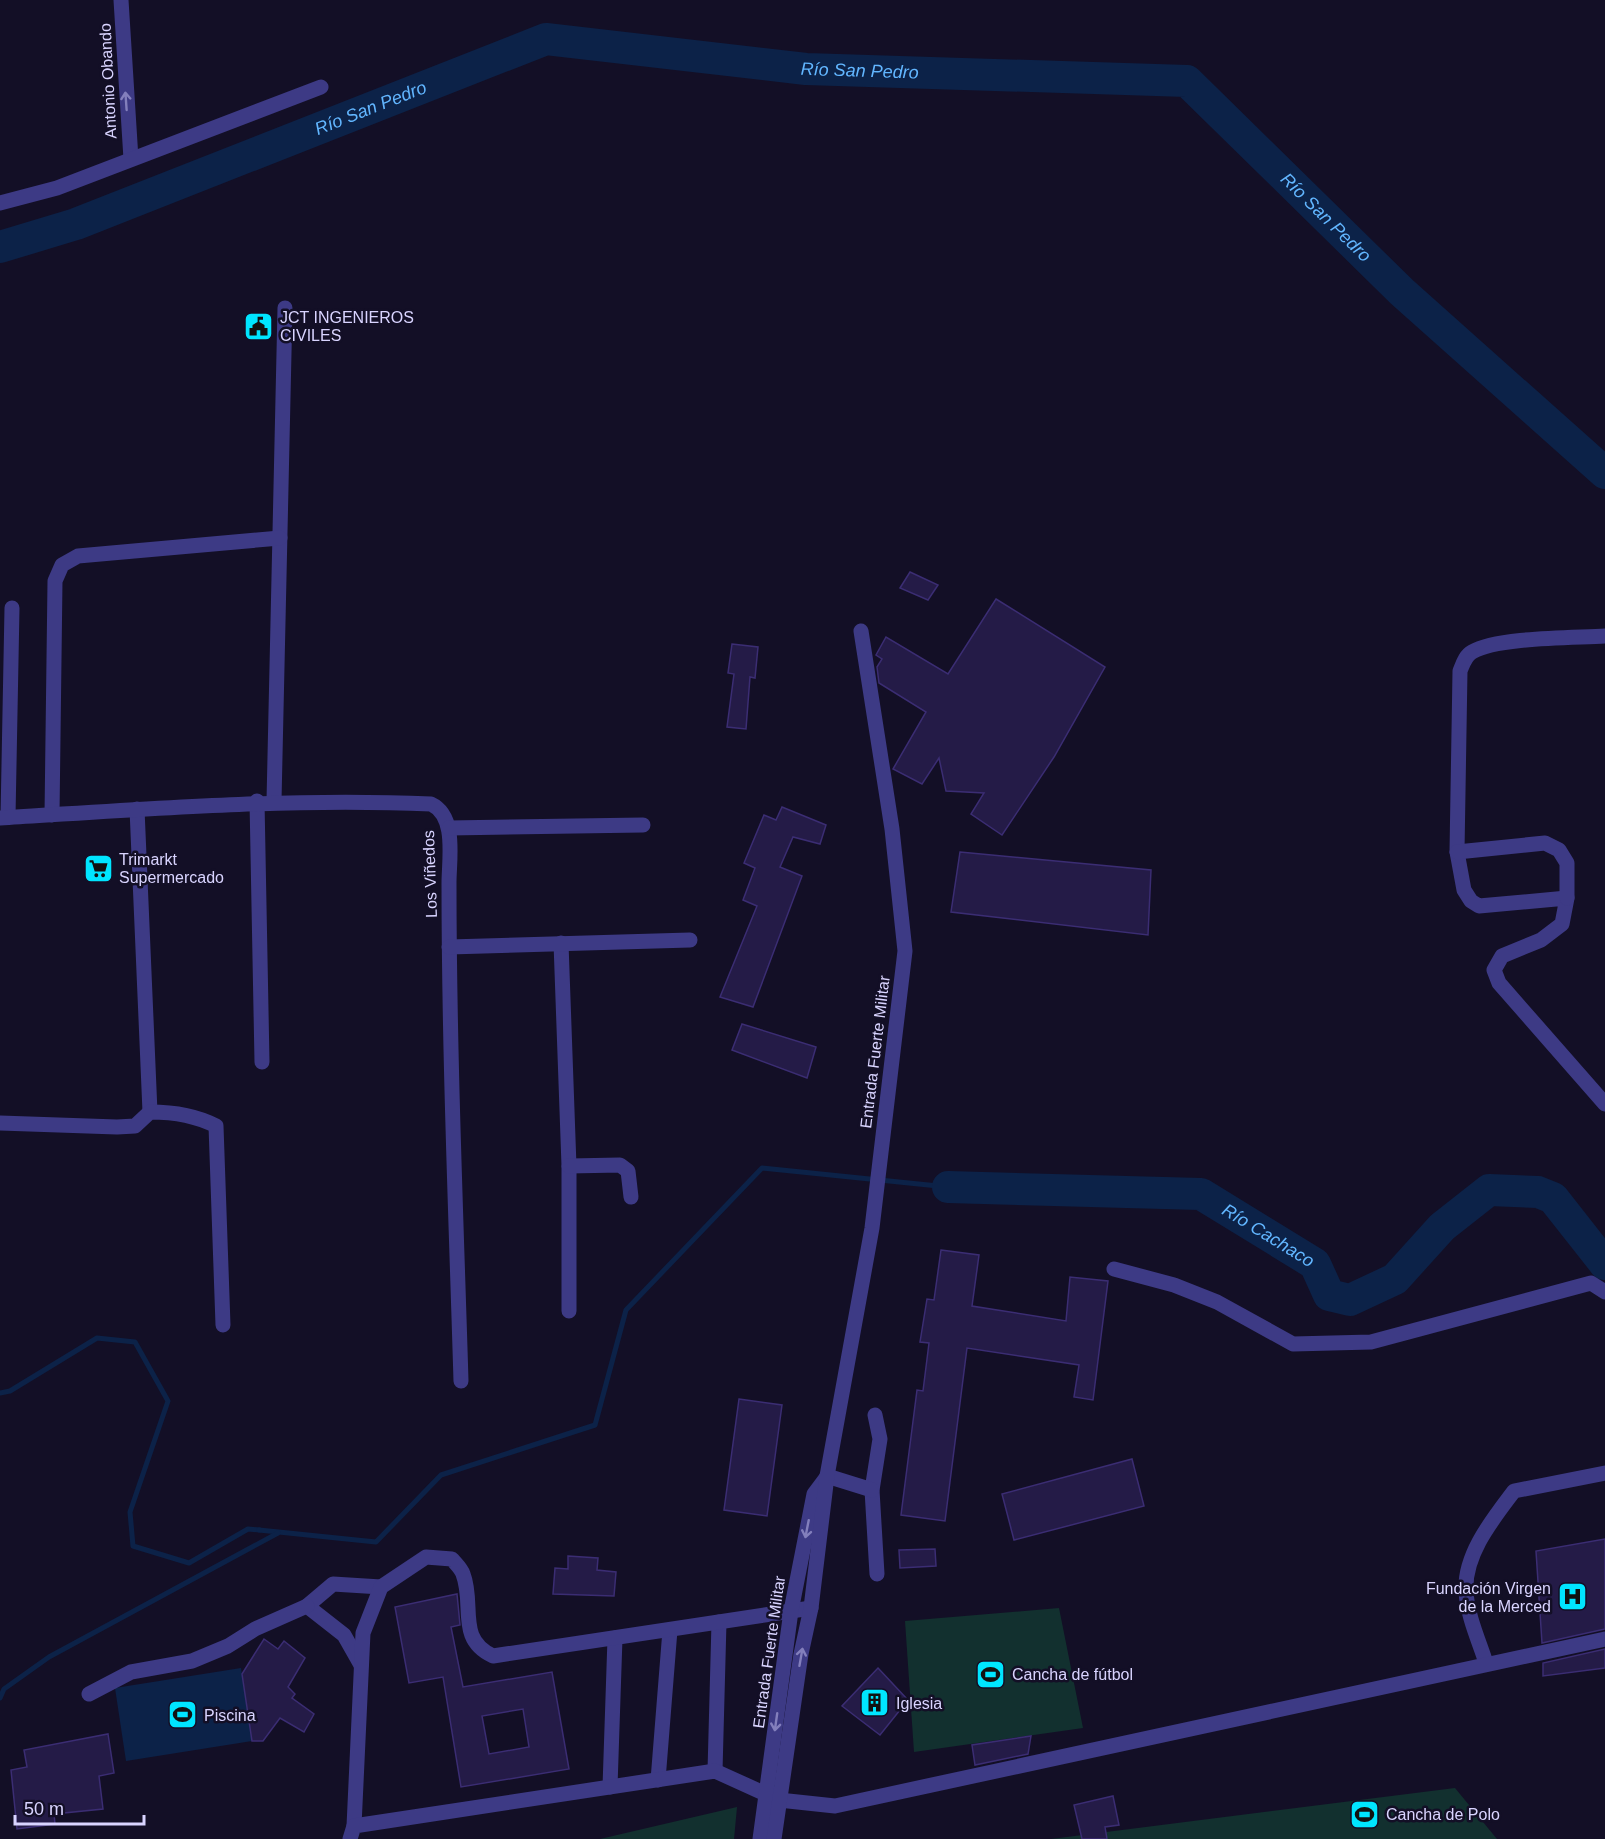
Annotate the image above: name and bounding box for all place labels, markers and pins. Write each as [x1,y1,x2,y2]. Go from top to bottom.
place label: JCT INGENIEROS CIVILES [280,309,414,344]
public building icon: JCT INGENIEROS CIVILES [243,310,275,342]
place label: Trimarkt Supermercado [119,851,224,886]
supermarket icon: Trimarkt Supermercado [82,852,114,884]
place label: Fundación Virgen de la Merced [1426,1580,1551,1615]
hospital icon: Fundación Virgen de la Merced [1556,1581,1588,1613]
sports icon: Cancha de fútbol [975,1658,1007,1690]
place label: Cancha de fútbol [1012,1666,1133,1683]
building icon: Iglesia [859,1687,891,1719]
place label: Iglesia [896,1695,942,1712]
sports icon: Piscina [167,1699,199,1731]
place label: Piscina [204,1707,256,1724]
sports icon: Cancha de Polo [1349,1798,1381,1830]
place label: Cancha de Polo [1386,1806,1500,1823]

